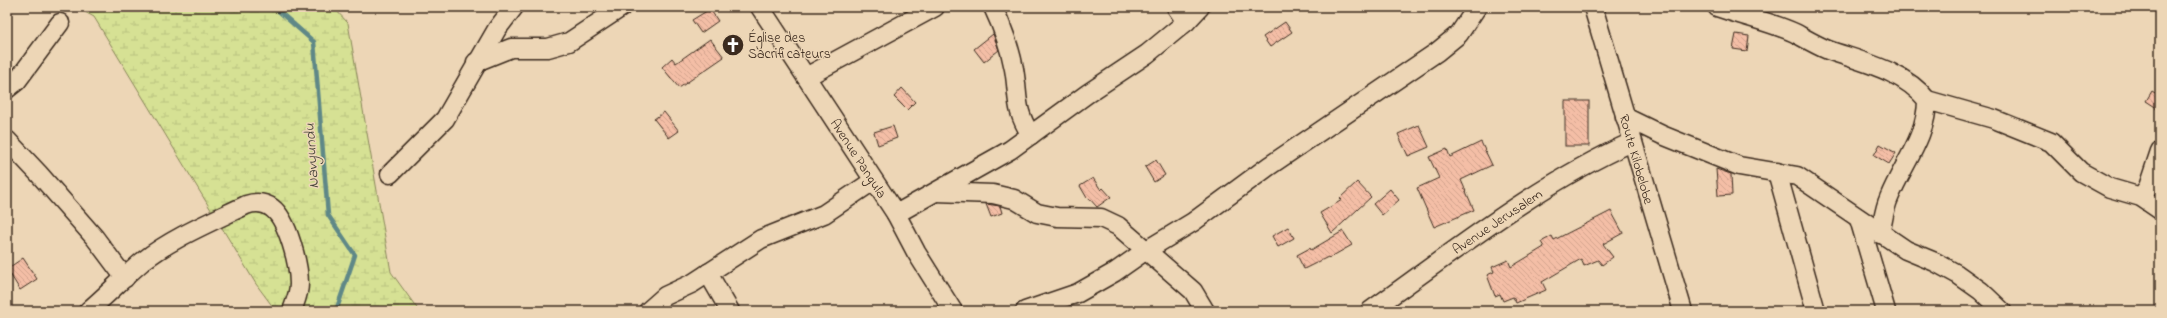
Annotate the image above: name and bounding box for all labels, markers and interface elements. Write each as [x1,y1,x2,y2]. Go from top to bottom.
place label: Église des Sacrificateurs [748,28,831,65]
church icon: Église des Sacrificateurs [720,32,746,58]
street label: Route Kilobelobe [1613,112,1659,207]
street label: Avenue Pangula [823,115,891,203]
water label: Navyundu [299,122,326,189]
street label: Avenue Jerusalem [1448,184,1547,260]

